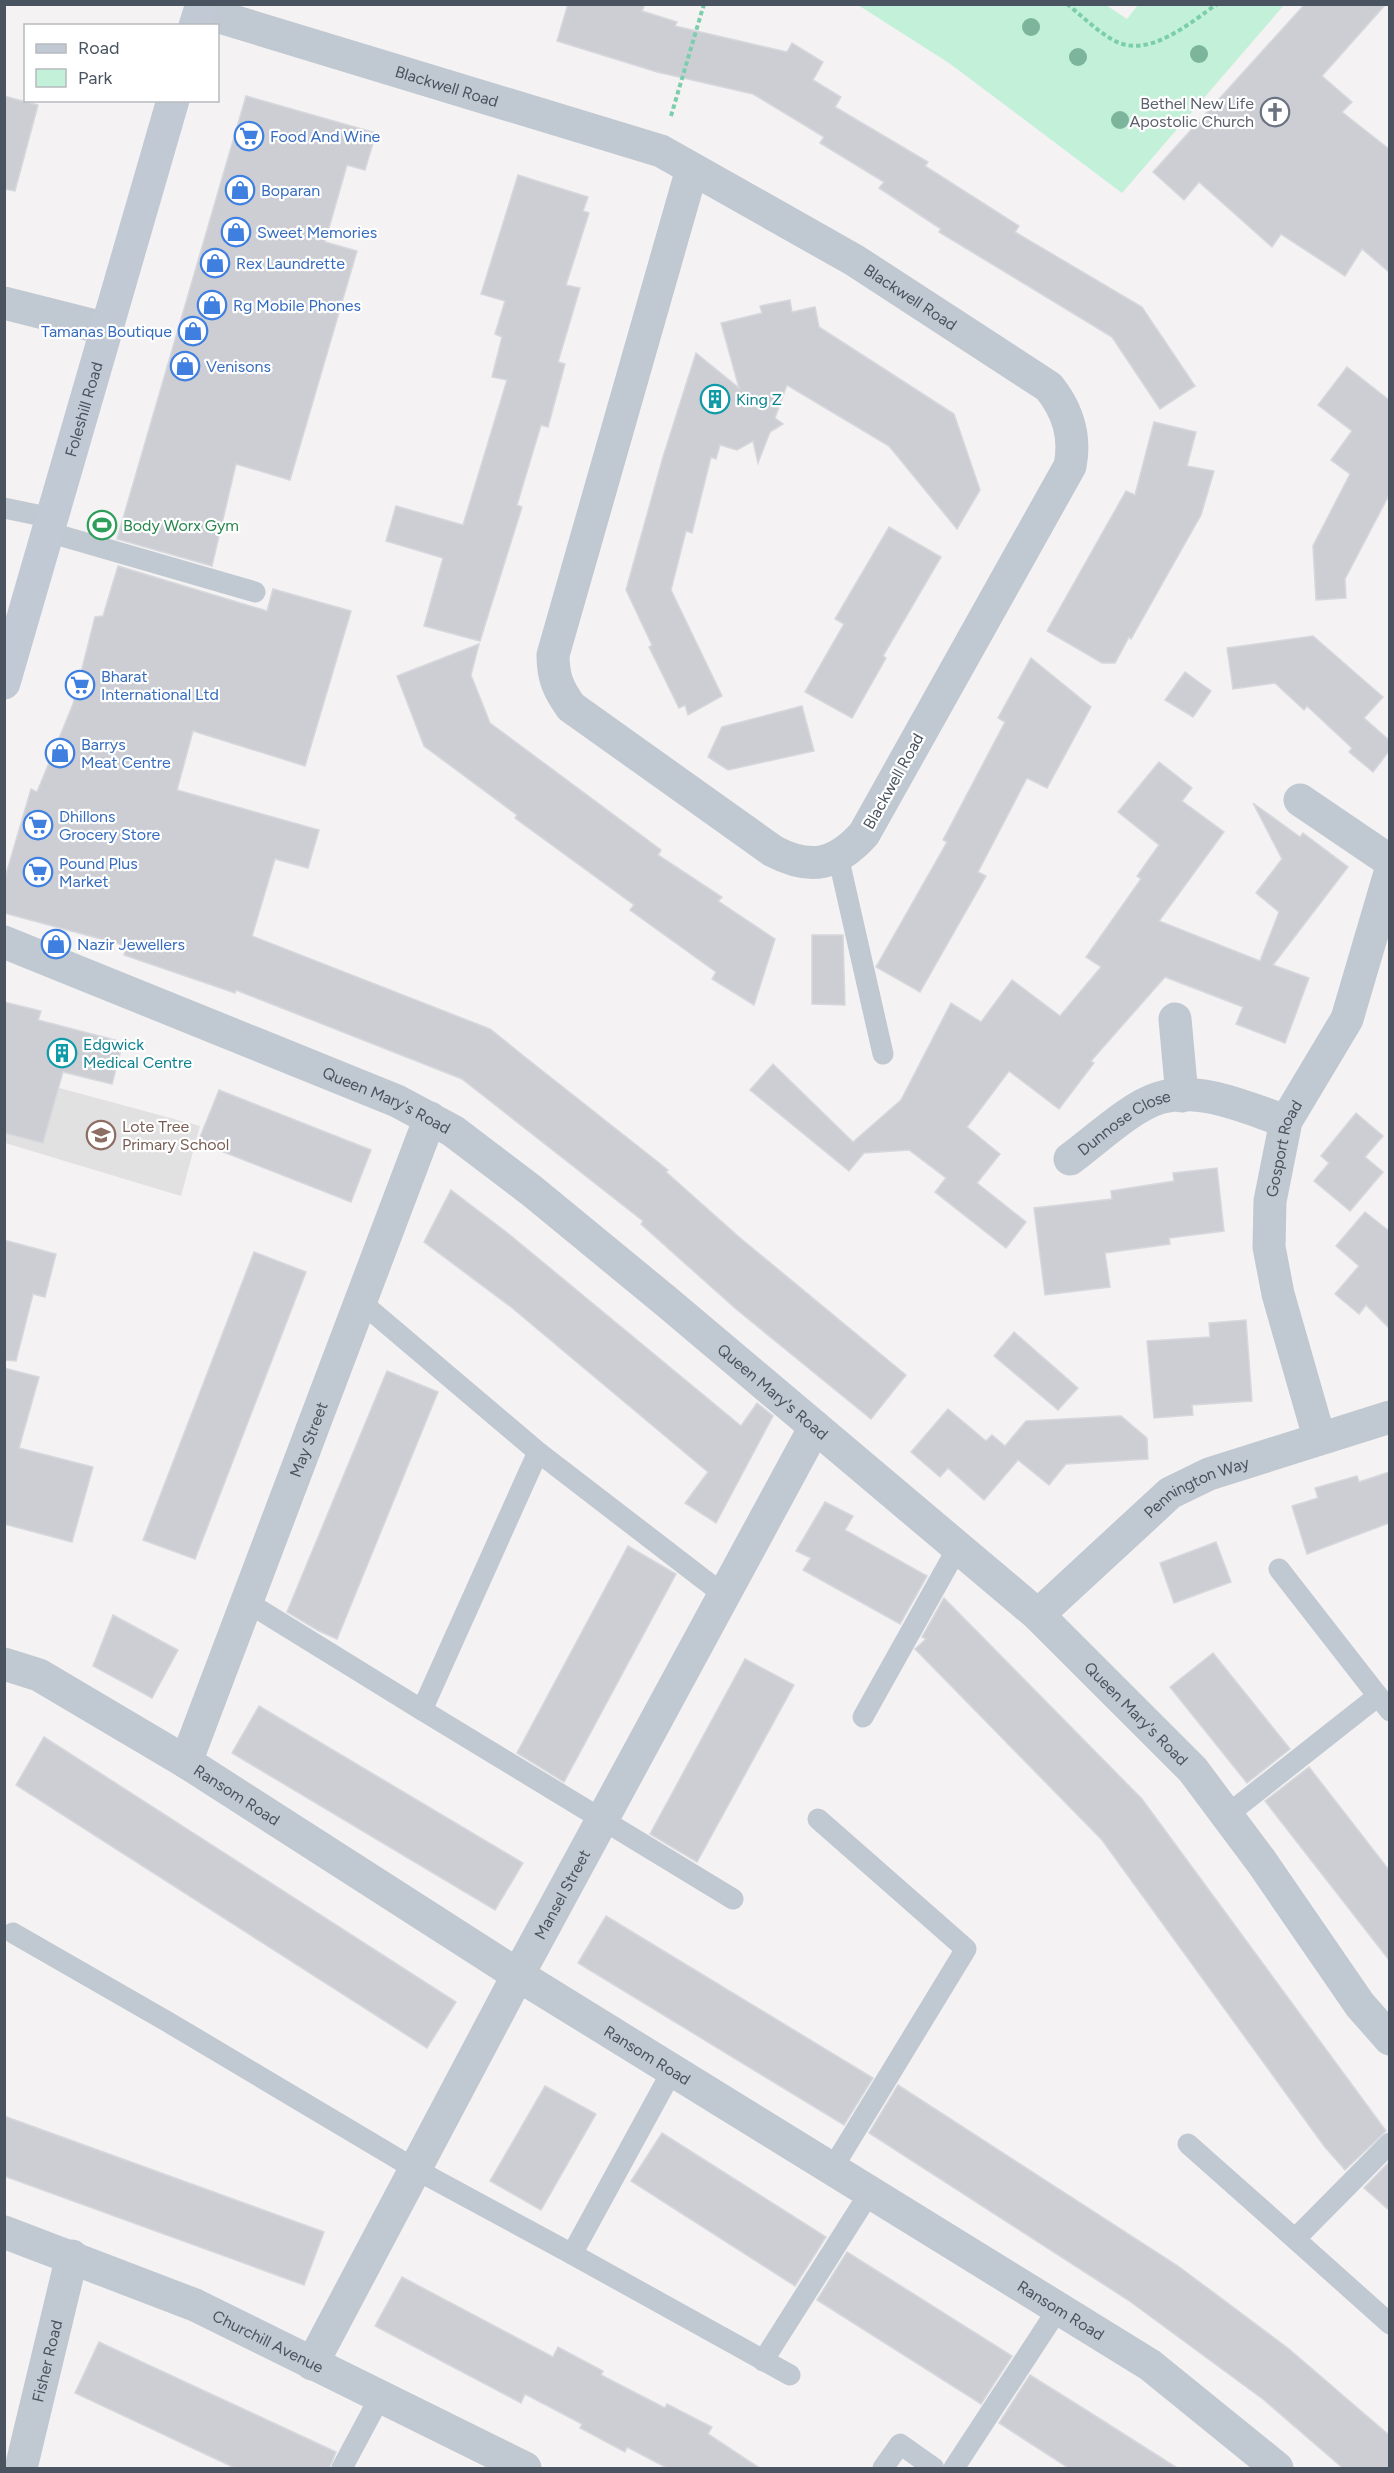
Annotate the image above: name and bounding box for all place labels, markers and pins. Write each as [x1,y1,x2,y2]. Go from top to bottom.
place label: Bethel New Life Apostolic Church [1129,94,1254,131]
church icon: Bethel New Life Apostolic Church [1259,96,1291,128]
supermarket icon: Food And Wine [233,120,265,152]
place label: Food And Wine [270,127,381,146]
shop icon: Boparan [224,174,256,206]
place label: Boparan [261,181,320,200]
shop icon: Sweet Memories [220,216,252,248]
place label: Sweet Memories [257,223,377,242]
shop icon: Rex Laundrette [199,247,231,279]
place label: Rex Laundrette [236,254,345,273]
shop icon: Rg Mobile Phones [196,289,228,321]
place label: Rg Mobile Phones [233,296,361,315]
shop icon: Tamanas Boutique [177,315,209,347]
place label: Tamanas Boutique [41,322,172,341]
shop icon: Venisons [169,350,201,382]
place label: Venisons [206,357,271,376]
building icon: King Z [699,383,731,415]
place label: King Z [736,390,782,409]
sports icon: Body Worx Gym [86,509,118,541]
place label: Body Worx Gym [123,516,239,535]
place label: Bharat International Ltd [101,667,219,704]
supermarket icon: Bharat International Ltd [64,669,96,701]
place label: Barrys Meat Centre [81,735,171,772]
shop icon: Barrys Meat Centre [44,737,76,769]
place label: Dhillons Grocery Store [59,807,161,844]
supermarket icon: Dhillons Grocery Store [22,809,54,841]
place label: Pound Plus Market [59,854,138,891]
supermarket icon: Pound Plus Market [22,856,54,888]
shop icon: Nazir Jewellers [40,928,72,960]
place label: Nazir Jewellers [77,935,185,954]
place label: Edgwick Medical Centre [83,1035,192,1072]
building icon: Edgwick Medical Centre [46,1037,78,1069]
place label: Lote Tree Primary School [122,1117,229,1154]
school or university icon: Lote Tree Primary School [85,1119,117,1151]

